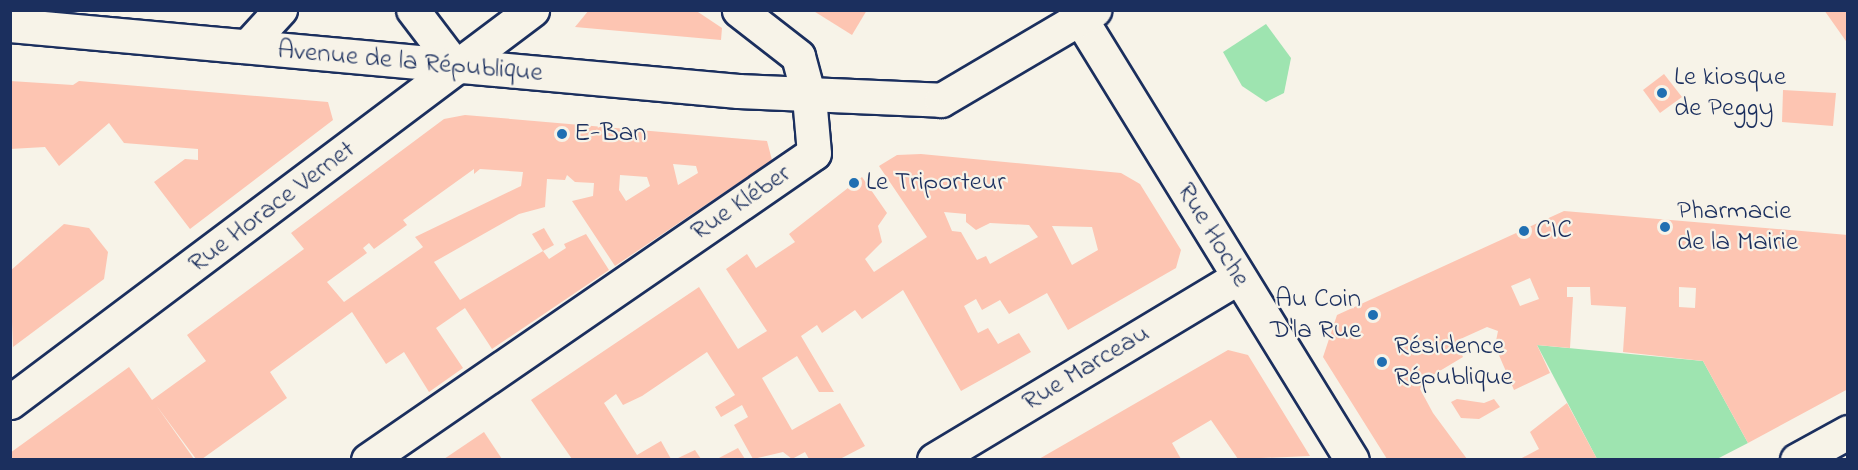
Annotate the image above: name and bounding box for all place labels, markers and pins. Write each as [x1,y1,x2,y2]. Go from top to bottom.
place label: Le kiosque de Peggy [1674,61,1786,124]
marker: Le kiosque de Peggy [1655,86,1669,100]
place label: E-Ban [574,118,647,150]
marker: E-Ban [555,127,569,141]
place label: Le Triporteur [866,167,1006,199]
marker: Le Triporteur [847,176,861,190]
place label: Pharmacie de la Mairie [1677,195,1798,258]
place label: CIC [1536,215,1572,247]
marker: Pharmacie de la Mairie [1658,220,1672,234]
marker: CIC [1517,224,1531,238]
place label: Au Coin D'la Rue [1270,283,1361,346]
marker: Au Coin D'la Rue [1366,308,1380,322]
place label: Résidence République [1394,330,1513,393]
marker: Résidence République [1375,355,1389,369]

